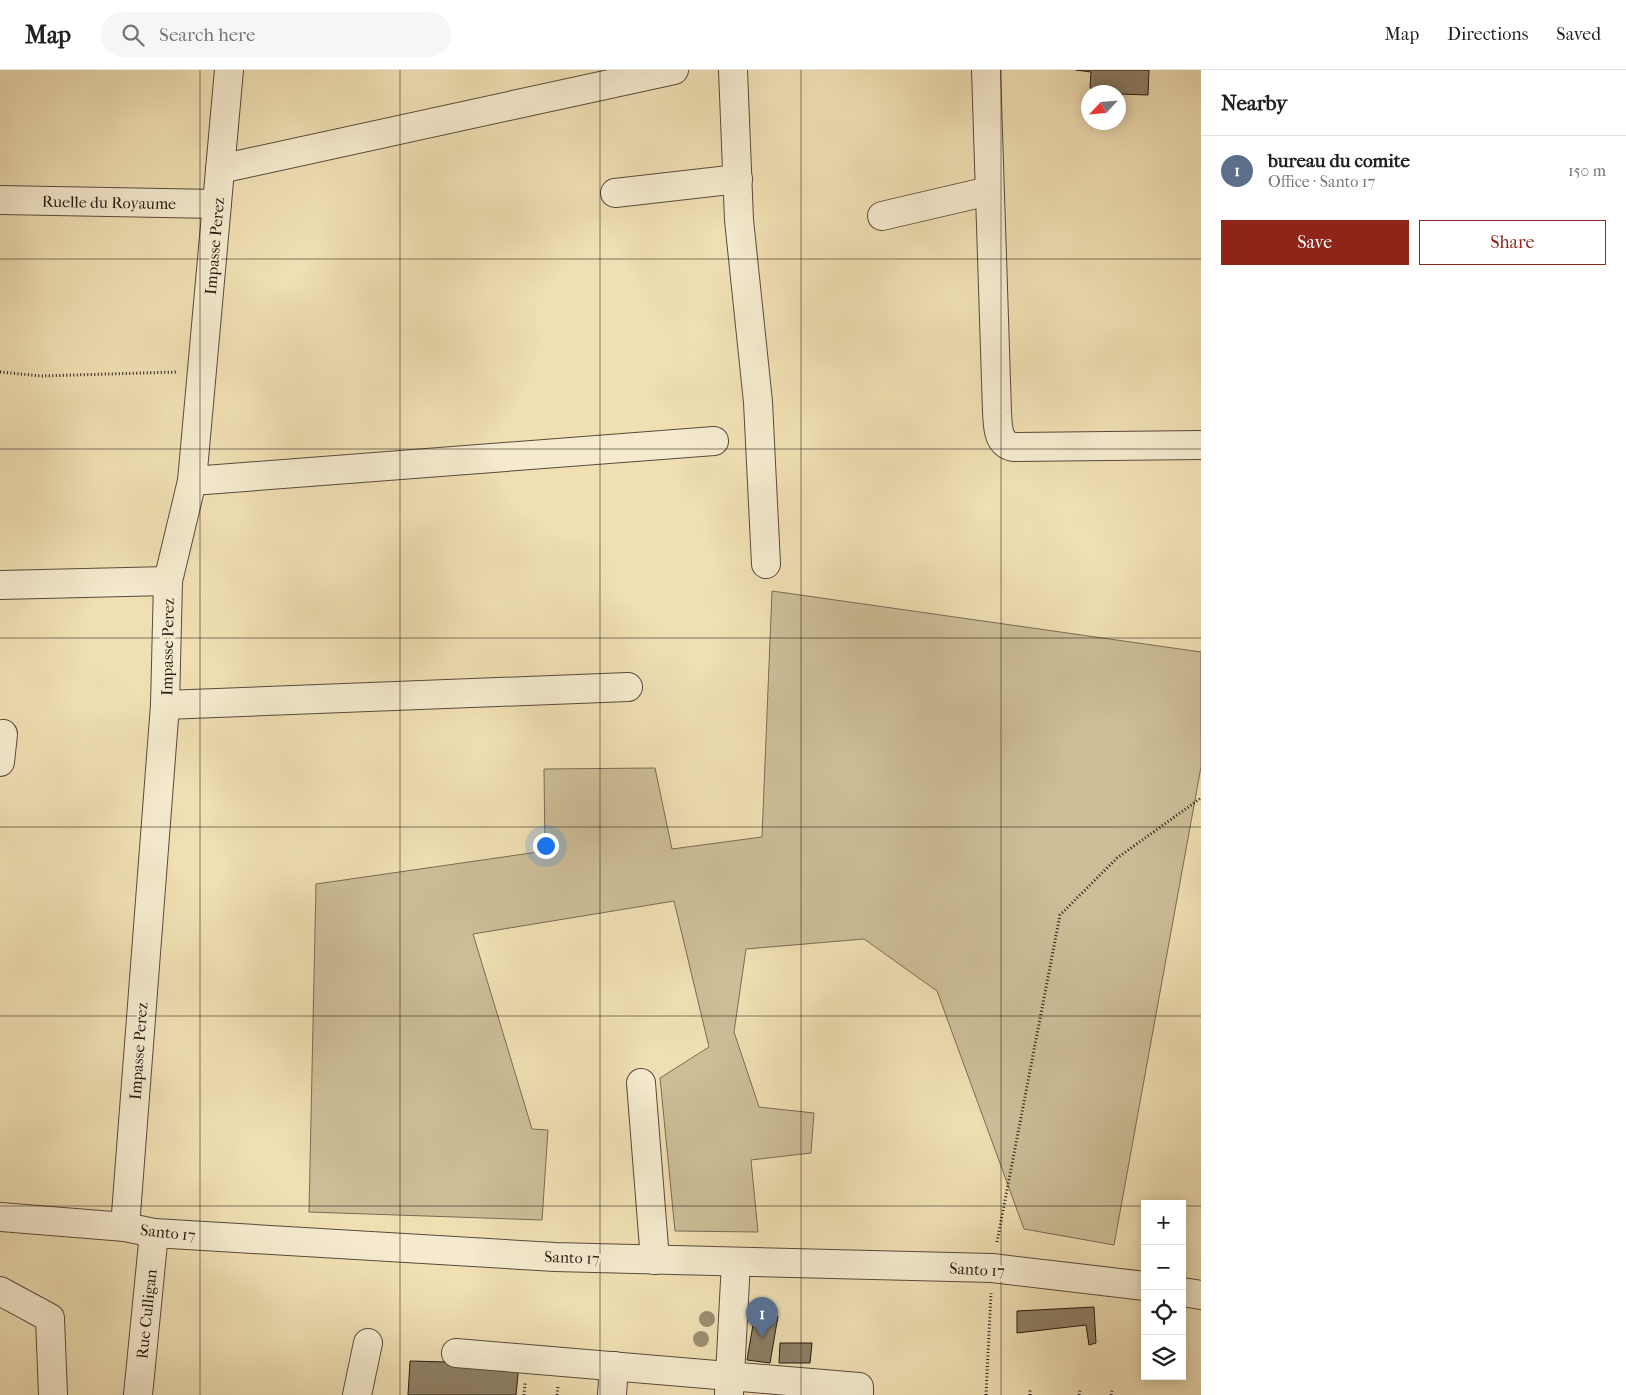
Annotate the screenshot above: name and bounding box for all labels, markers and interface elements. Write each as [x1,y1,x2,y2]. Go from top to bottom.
search box [101,12,451,57]
text: Map [25,21,71,49]
icon: search [119,21,147,49]
text: Search here [159,24,255,46]
text: Map [1385,24,1419,45]
text: Directions [1447,24,1528,45]
text: Saved [1556,24,1601,45]
north arrow [1081,85,1126,130]
text: Nearby [1221,91,1287,115]
text: bureau du comite [1268,150,1410,172]
text: 1 [1234,161,1240,180]
text: 150 m [1568,161,1606,180]
text: Office · Santo 17 [1268,172,1375,191]
street label: Ruelle du Royaume [42,192,176,213]
street label: Impasse Perez [201,197,228,296]
button: Save [1221,220,1409,265]
button: Share [1419,220,1606,265]
street label: Impasse Perez [157,598,178,696]
your location [533,833,559,859]
street label: Impasse Perez [126,1002,151,1100]
map controls [1141,1200,1186,1380]
button: + [1141,1200,1186,1245]
street label: Santo 17 [139,1220,197,1245]
button: − [1141,1245,1186,1290]
street label: Santo 17 [544,1247,600,1268]
street label: Santo 17 [949,1259,1005,1280]
street label: Rue Culligan [132,1267,161,1360]
button: locate [1141,1290,1186,1335]
pin: 1 [746,1297,778,1338]
button: layers [1141,1335,1186,1380]

